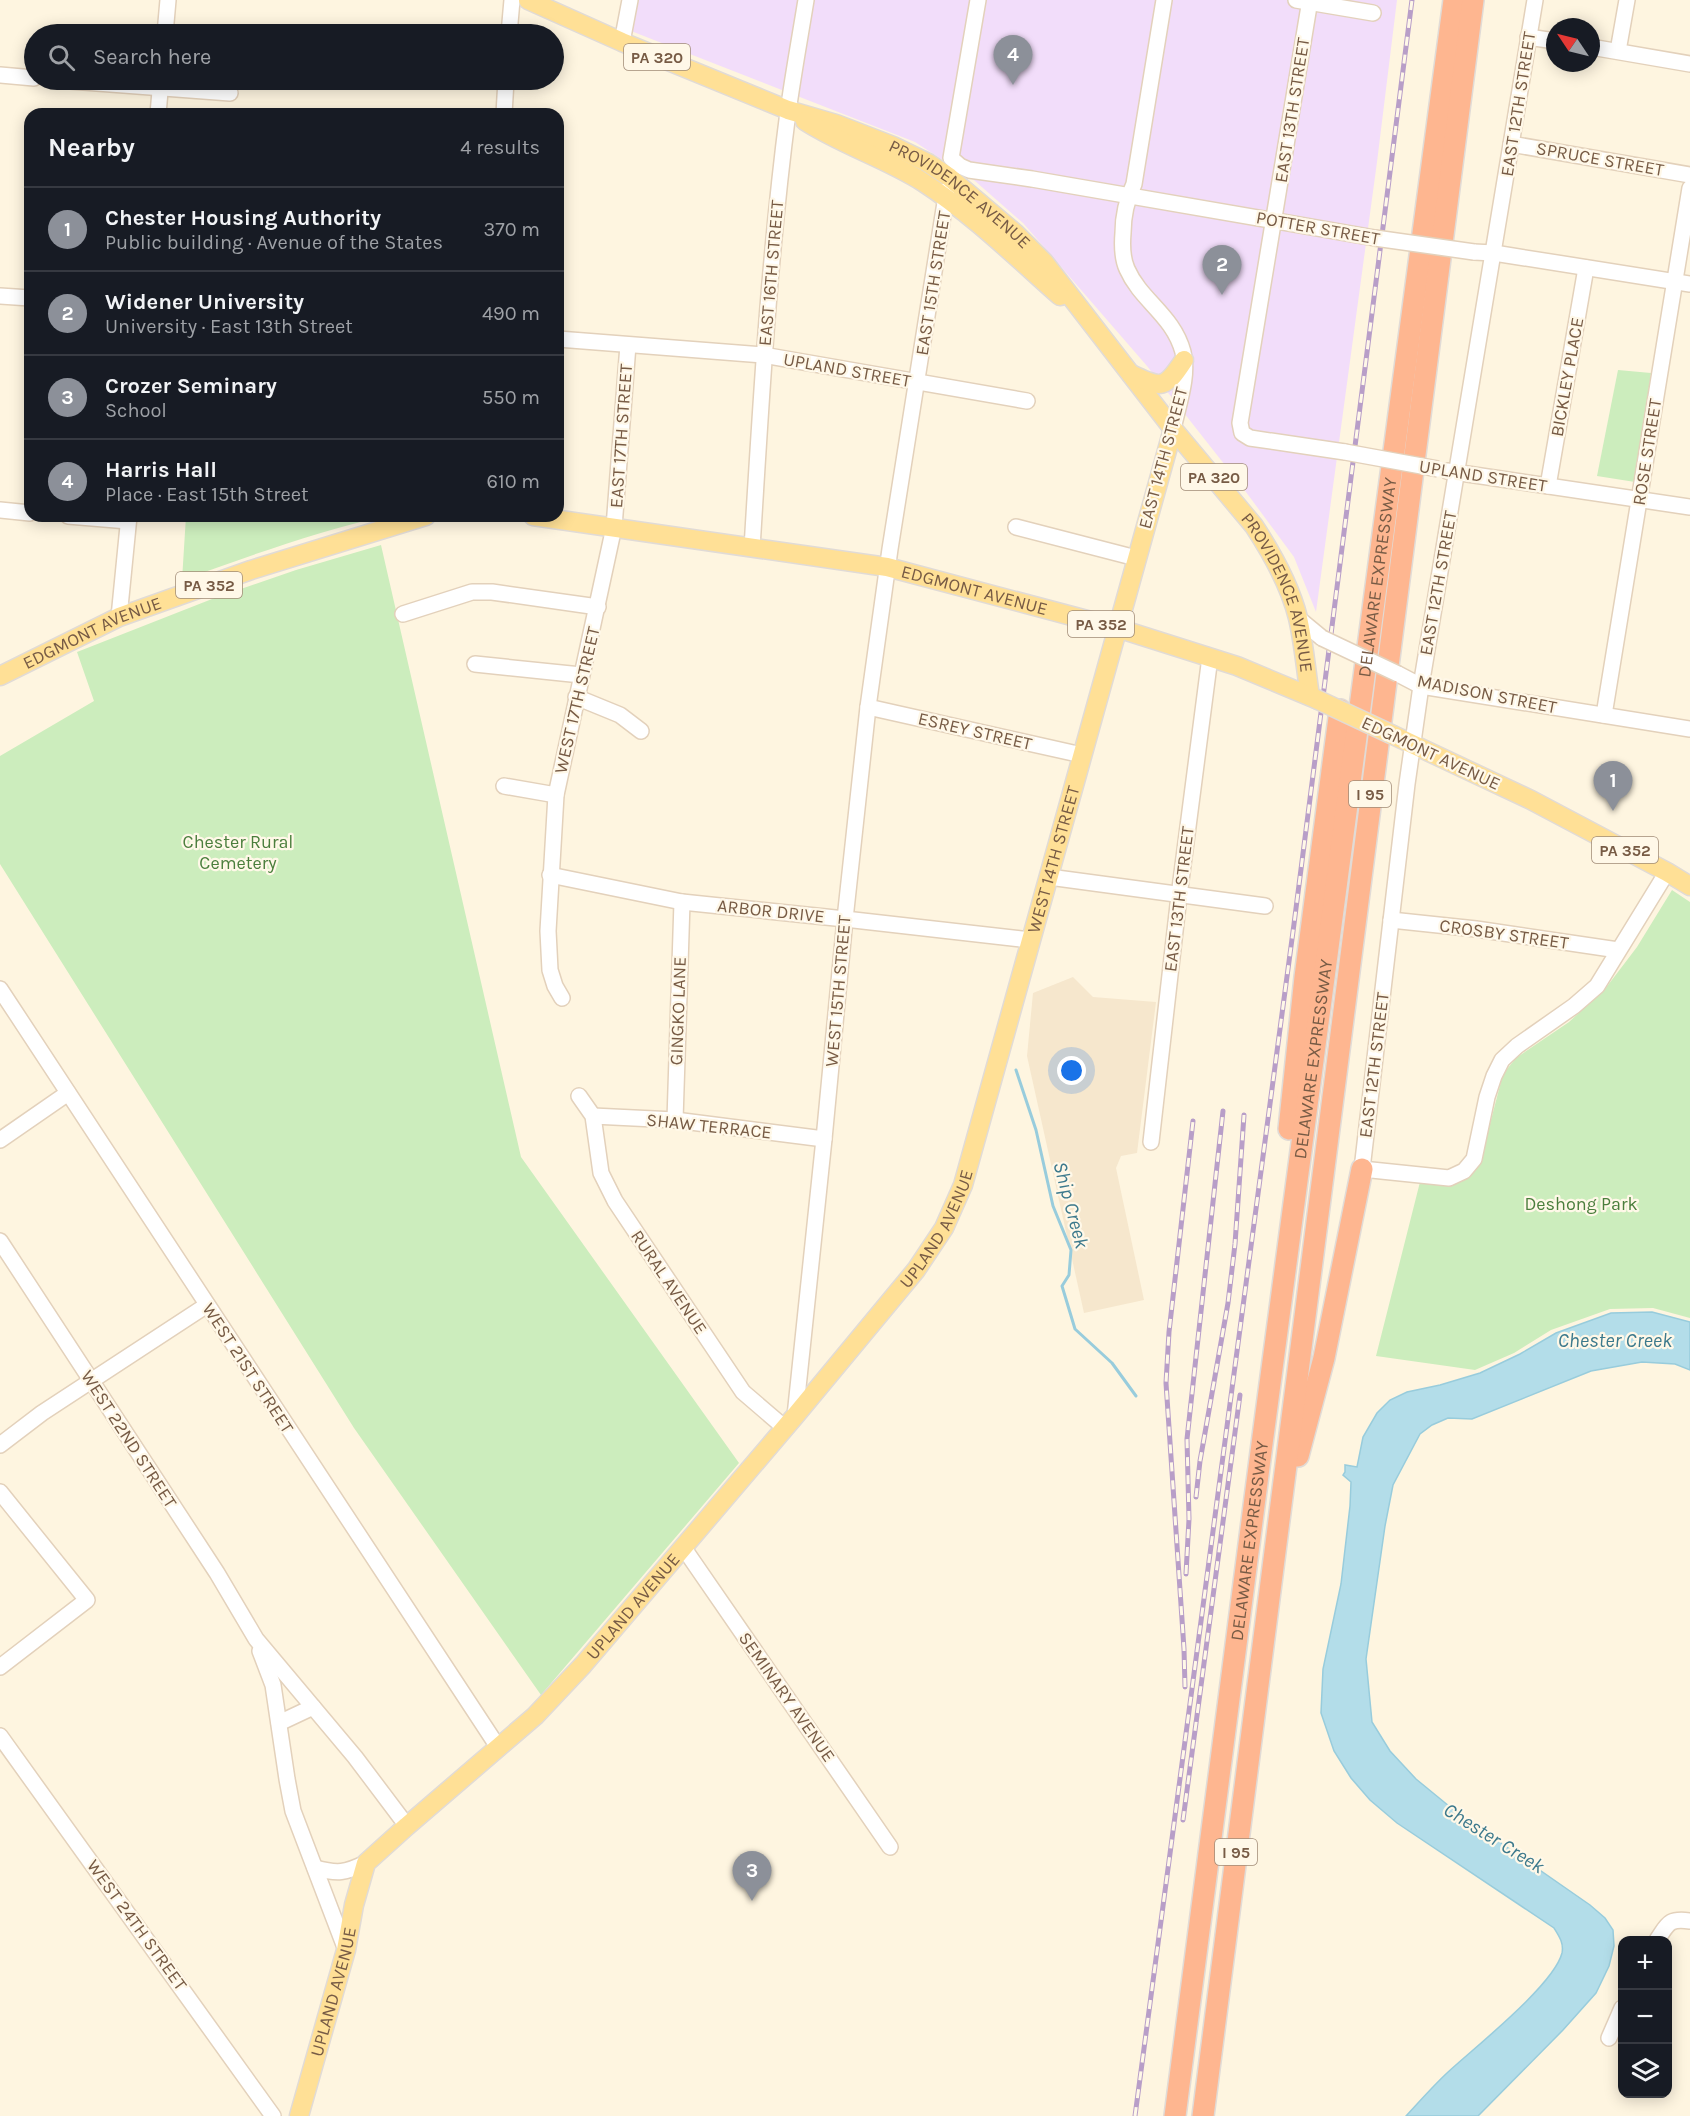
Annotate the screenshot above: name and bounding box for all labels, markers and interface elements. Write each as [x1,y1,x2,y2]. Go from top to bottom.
north arrow [1546,18,1600,72]
search box [24,24,564,90]
street label: EAST 12TH STREET [1496,30,1540,178]
pin: 4 [994,36,1032,85]
street label: EAST 13TH STREET [1270,36,1314,184]
icon: search [45,41,78,74]
text: Search here [93,44,211,70]
road number: PA 320 [624,44,690,70]
text: Nearby [48,132,135,163]
street label: PROVIDENCE AVENUE [885,135,1035,253]
text: 4 results [460,136,540,159]
street label: SPRUCE STREET [1534,137,1666,181]
street label: EAST 16TH STREET [754,199,788,347]
text: Chester Housing Authority [105,205,381,231]
street label: POTTER STREET [1254,206,1382,250]
street label: EAST 15TH STREET [911,209,955,357]
text: 1 [64,218,71,241]
text: 370 m [483,218,540,241]
text: Public building · Avenue of the States [105,231,443,254]
pin: 2 [1202,246,1242,295]
text: Widener University [105,289,304,315]
text: 2 [61,302,74,325]
text: 490 m [482,302,540,325]
text: University · East 13th Street [105,315,353,338]
street label: BICKLEY PLACE [1546,316,1588,438]
street label: UPLAND STREET [782,348,912,392]
street label: EAST 17TH STREET [605,363,637,509]
text: Crozer Seminary [105,373,277,399]
street label: EAST 14TH STREET [1133,385,1193,531]
text: 3 [61,386,74,409]
text: 550 m [482,386,540,409]
street label: ROSE STREET [1628,397,1666,507]
text: School [105,399,167,422]
street label: UPLAND STREET [1418,455,1548,497]
text: Harris Hall [105,457,217,483]
road number: PA 320 [1181,464,1247,490]
text: 4 [62,470,73,493]
text: 610 m [487,470,540,493]
street label: DELAWARE EXPRESSWAY [1353,476,1401,679]
text: Place · East 15th Street [105,483,309,506]
street label: PROVIDENCE AVENUE [1236,508,1318,674]
street label: EAST 12TH STREET [1414,509,1462,657]
street label: EDGMONT AVENUE [899,560,1050,620]
road number: PA 352 [176,572,242,598]
street label: EDGMONT AVENUE [19,592,164,674]
road number: PA 352 [1068,611,1134,637]
street label: WEST 17TH STREET [549,624,605,776]
street label: MADISON STREET [1415,670,1559,718]
street label: ESREY STREET [916,707,1034,755]
street label: EDGMONT AVENUE [1358,711,1504,795]
pin: 1 [1594,762,1632,811]
road number: I 95 [1349,781,1391,807]
street label: WEST 14TH STREET [1023,783,1084,936]
street label: EAST 13TH STREET [1159,825,1199,973]
park label: Chester Rural Cemetery [183,831,293,874]
road number: PA 352 [1592,837,1658,863]
street label: ARBOR DRIVE [716,894,826,928]
street label: WEST 15TH STREET [820,914,856,1068]
street label: CROSBY STREET [1438,914,1570,954]
street label: GINGKO LANE [665,956,691,1066]
street label: DELAWARE EXPRESSWAY [1289,958,1337,1160]
street label: EAST 12TH STREET [1354,991,1394,1139]
your location [1057,1056,1086,1085]
street label: SHAW TERRACE [645,1108,773,1144]
water label: Ship Creek [1048,1159,1094,1252]
street label: UPLAND AVENUE [895,1167,978,1293]
park label: Deshong Park [1524,1193,1638,1215]
street label: RURAL AVENUE [626,1226,712,1338]
street label: WEST 21ST STREET [198,1299,298,1437]
water label: Chester Creek [1558,1329,1673,1352]
street label: WEST 22ND STREET [76,1366,182,1512]
street label: DELAWARE EXPRESSWAY [1226,1439,1273,1642]
street label: UPLAND AVENUE [581,1548,685,1664]
street label: SEMINARY AVENUE [734,1628,840,1766]
water label: Chester Creek [1439,1798,1549,1879]
road number: I 95 [1215,1839,1257,1865]
pin: 3 [732,1852,771,1901]
street label: WEST 24TH STREET [82,1855,192,1995]
street label: UPLAND AVENUE [305,1925,361,2059]
map controls [1618,1936,1672,2098]
button: + [1618,1936,1672,1990]
button: − [1618,1990,1672,2044]
button: layers [1618,2044,1672,2098]

